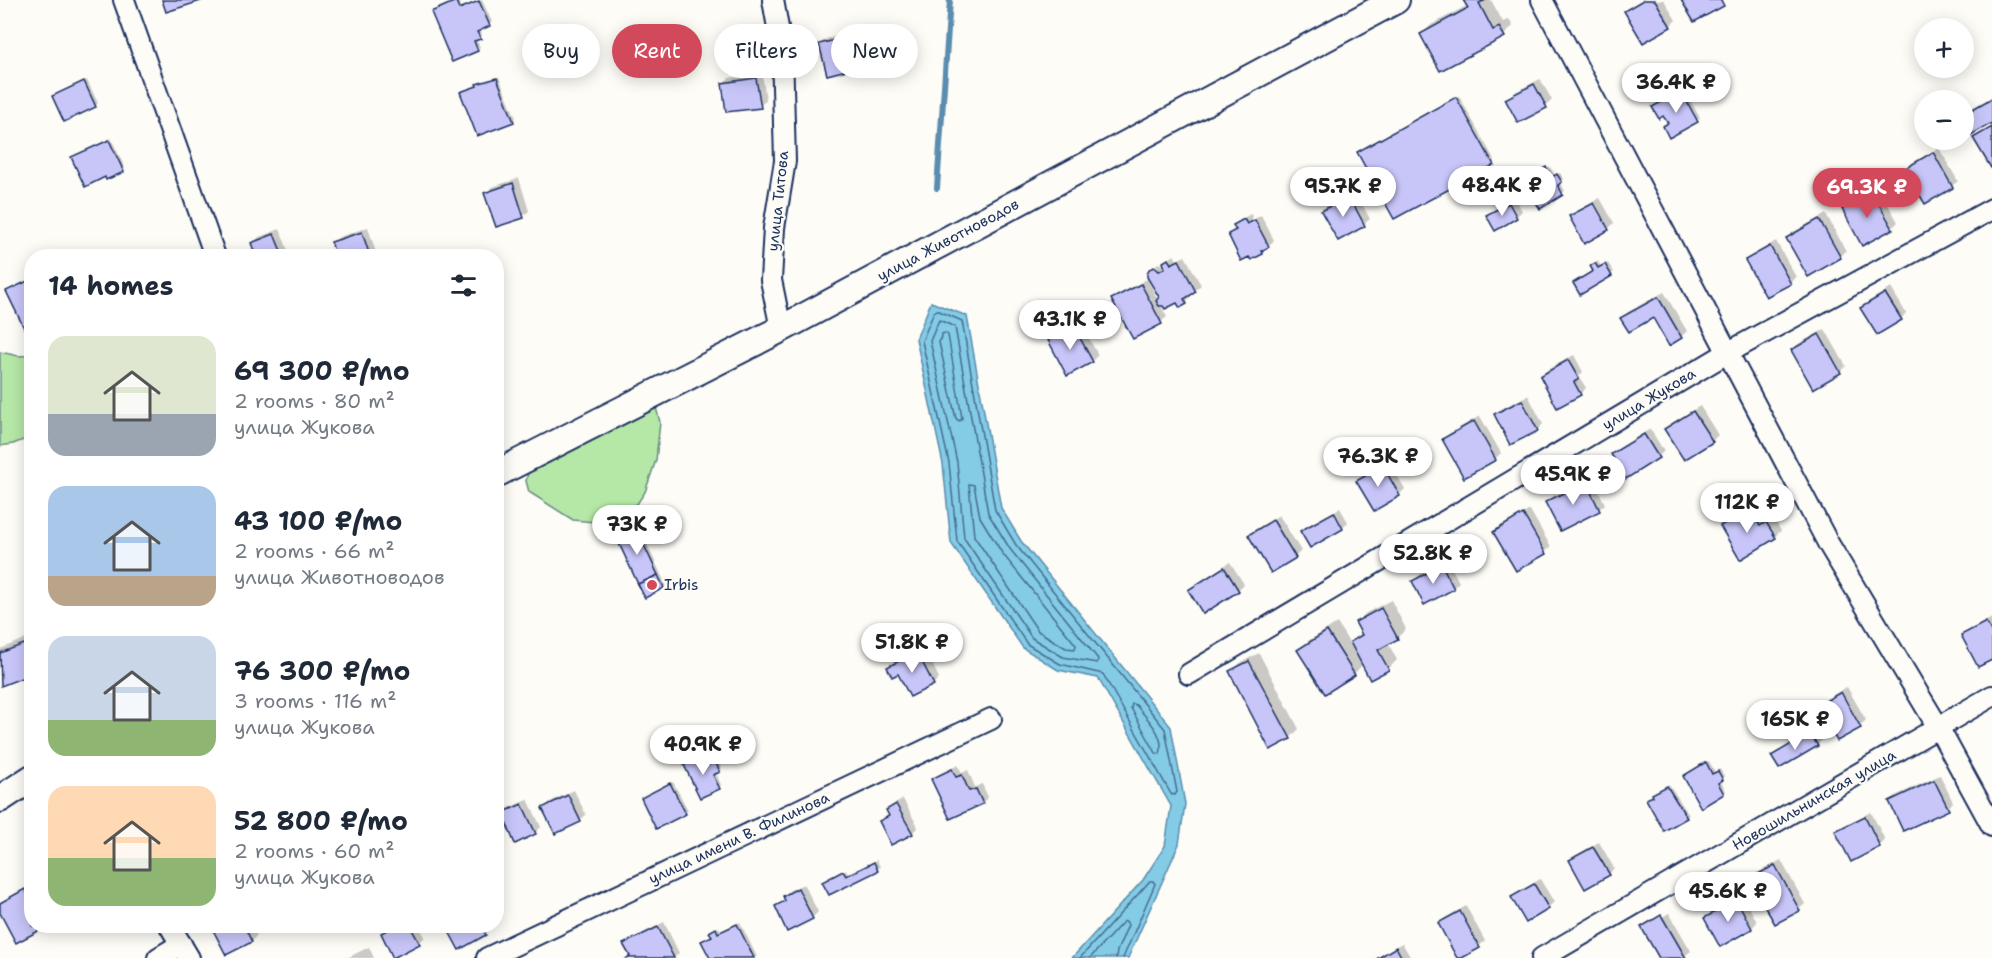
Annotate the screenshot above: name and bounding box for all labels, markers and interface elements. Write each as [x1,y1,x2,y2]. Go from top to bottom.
map controls [1914,18,1974,150]
button: + [1914,18,1974,78]
chip: Buy [522,24,600,78]
chip: Rent [612,24,702,78]
chip: Filters [714,24,819,78]
chip: New [831,24,918,78]
pin: 36.4K ₽ [1621,63,1731,114]
text: 36.4K ₽ [1636,69,1716,95]
button: − [1914,90,1974,150]
street label: улица Титова [763,149,793,252]
pin: 48.4K ₽ [1447,166,1557,217]
pin: 95.7K ₽ [1288,167,1398,218]
pin: 69.3K ₽ [1812,168,1922,219]
text: 48.4K ₽ [1462,172,1542,198]
text: 95.7K ₽ [1304,173,1382,199]
text: 69.3K ₽ [1827,174,1907,200]
street label: улица Животноводов [874,194,1022,286]
text: 14 homes [48,268,174,303]
icon: filters [447,269,480,302]
pin: 43.1K ₽ [1015,300,1125,351]
text: 43.1K ₽ [1033,306,1107,332]
text: 69 300 ₽/mo [234,353,410,388]
icon: home [96,360,168,432]
street label: улица Жукова [1599,363,1700,435]
text: 2 rooms · 80 m² [234,388,395,414]
text: улица Жукова [234,414,375,440]
pin: 76.3K ₽ [1323,437,1433,488]
text: 76.3K ₽ [1337,443,1419,469]
pin: 45.9K ₽ [1518,455,1628,506]
text: 45.9K ₽ [1535,461,1611,487]
pin: 112K ₽ [1698,483,1796,534]
text: 112K ₽ [1714,489,1780,515]
text: 43 100 ₽/mo [234,503,402,538]
pin: 73K ₽ [595,505,679,556]
icon: home [96,510,168,582]
text: 73K ₽ [606,511,668,537]
pin: 52.8K ₽ [1378,534,1488,585]
text: 2 rooms · 66 m² [234,538,395,564]
text: 52.8K ₽ [1393,540,1473,566]
text: улица Животноводов [234,564,445,590]
place label: Irbis [664,575,698,595]
marker: Irbis [645,578,659,592]
pin: 51.8K ₽ [857,623,967,674]
text: 51.8K ₽ [875,629,949,655]
text: 76 300 ₽/mo [234,653,410,688]
icon: home [96,660,168,732]
text: 3 rooms · 116 m² [234,688,396,714]
pin: 165K ₽ [1746,700,1844,751]
text: 165K ₽ [1760,706,1830,732]
text: улица Жукова [234,714,375,740]
pin: 40.9K ₽ [648,725,758,776]
text: 40.9K ₽ [664,731,742,757]
street label: Новошильнинская улица [1728,744,1900,855]
street label: улица имени В. Филинова [645,787,833,889]
text: 52 800 ₽/mo [234,803,408,838]
icon: home [96,810,168,882]
text: 2 rooms · 60 m² [234,838,394,864]
text: улица Жукова [234,864,375,890]
pin: 45.6K ₽ [1673,872,1783,923]
text: 45.6K ₽ [1688,878,1768,904]

